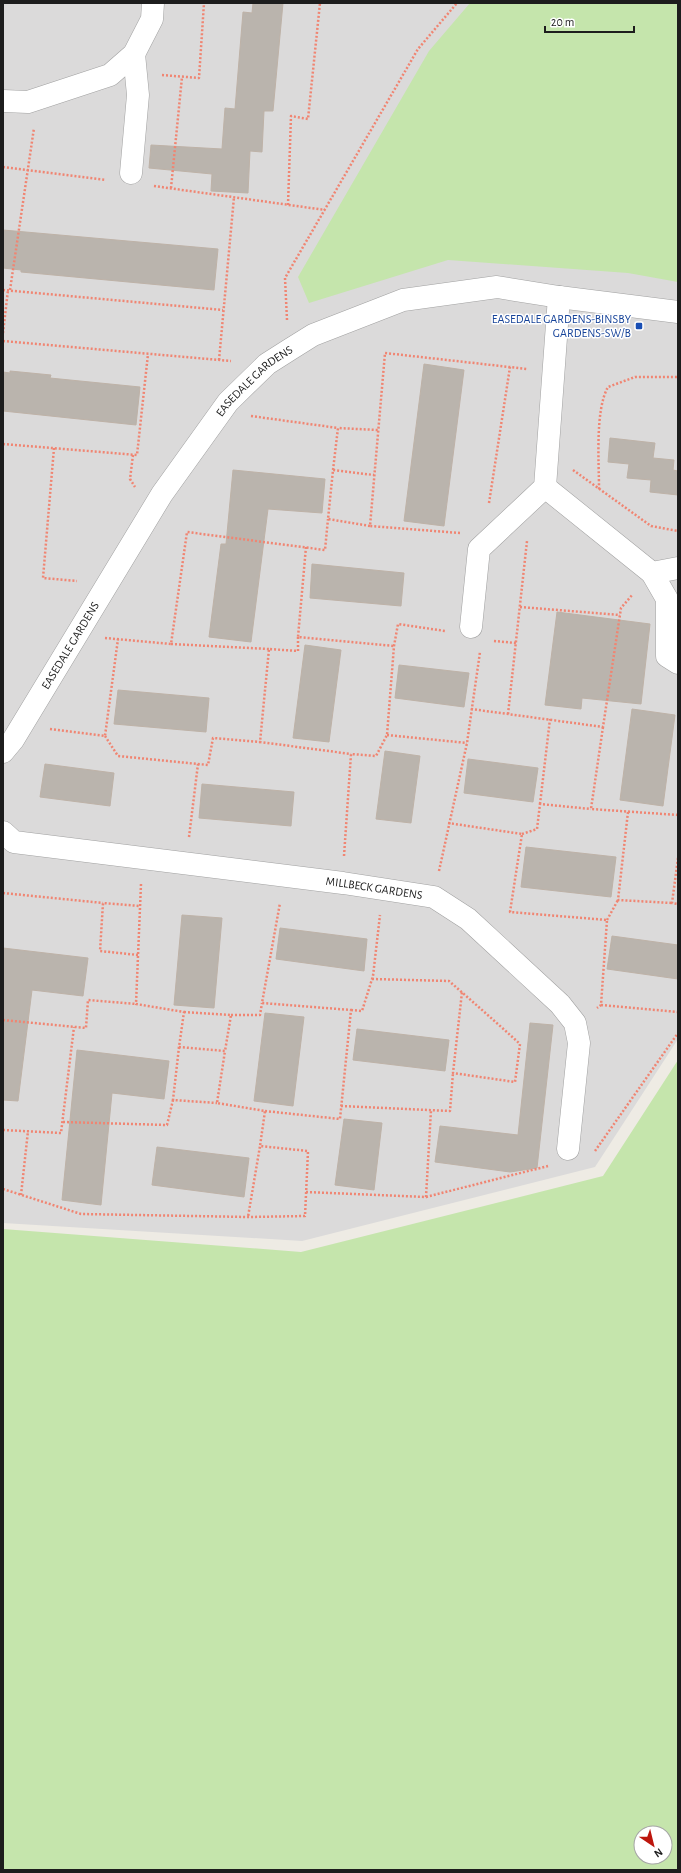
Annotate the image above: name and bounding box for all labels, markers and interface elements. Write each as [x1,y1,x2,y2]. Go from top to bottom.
scale bar [545,8,634,34]
text: 20 m [551,16,574,28]
place label: EASEDALE GARDENS-BINSBY GARDENS-SW/B [492,313,632,339]
marker: EASEDALE GARDENS-BINSBY GARDENS-SW/B [634,321,644,331]
street label: EASEDALE GARDENS [214,343,295,419]
street label: EASEDALE GARDENS [39,600,101,691]
street label: MILLBECK GARDENS [325,875,424,901]
north arrow [633,1825,673,1865]
text: N [652,1846,665,1859]

